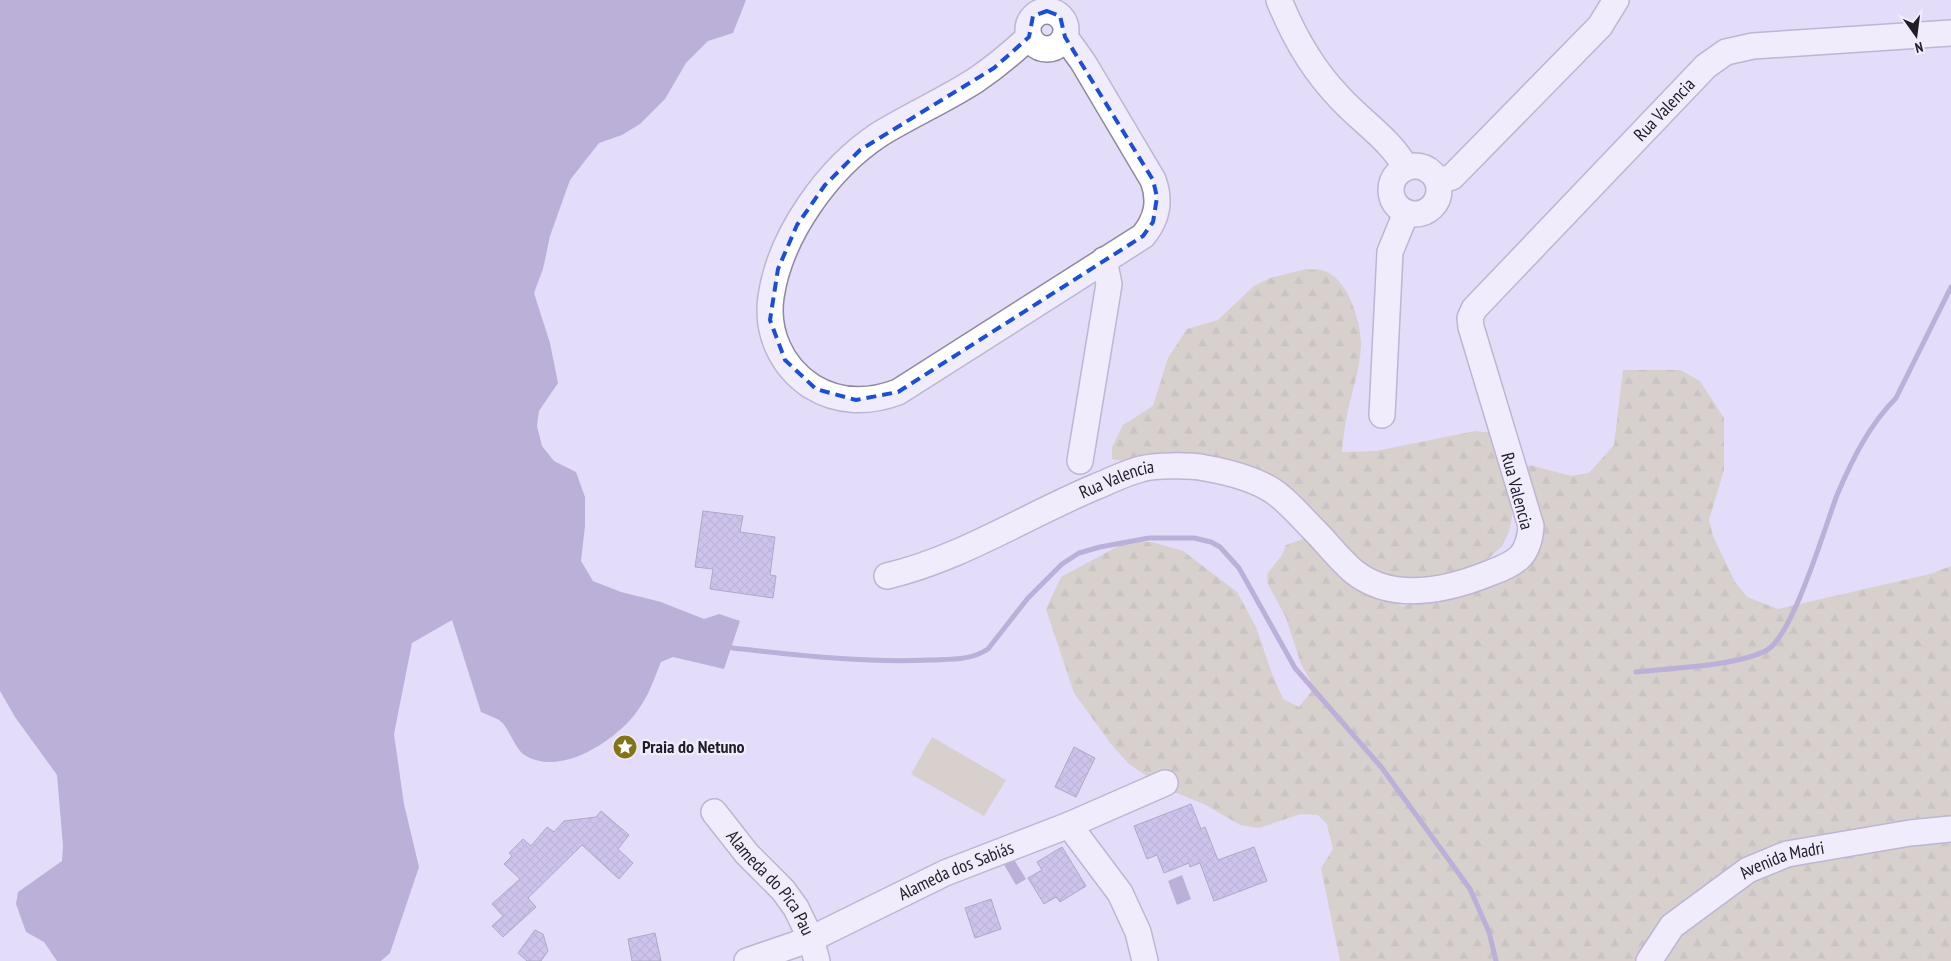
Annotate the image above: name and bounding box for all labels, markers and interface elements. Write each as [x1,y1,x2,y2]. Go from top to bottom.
north arrow [1891,10,1941,60]
text: N [1913,38,1925,57]
street label: Rua Valencia [1628,73,1700,146]
street label: Rua Valencia [1496,450,1539,532]
street label: Rua Valencia [1075,455,1155,503]
place icon: Praia do Netuno [612,734,638,760]
place label: Praia do Netuno [642,735,745,758]
street label: Alameda do Pica Pau [722,825,820,939]
street label: Alameda dos Sabiás [894,836,1017,905]
street label: Avenida Madri [1734,836,1826,884]

